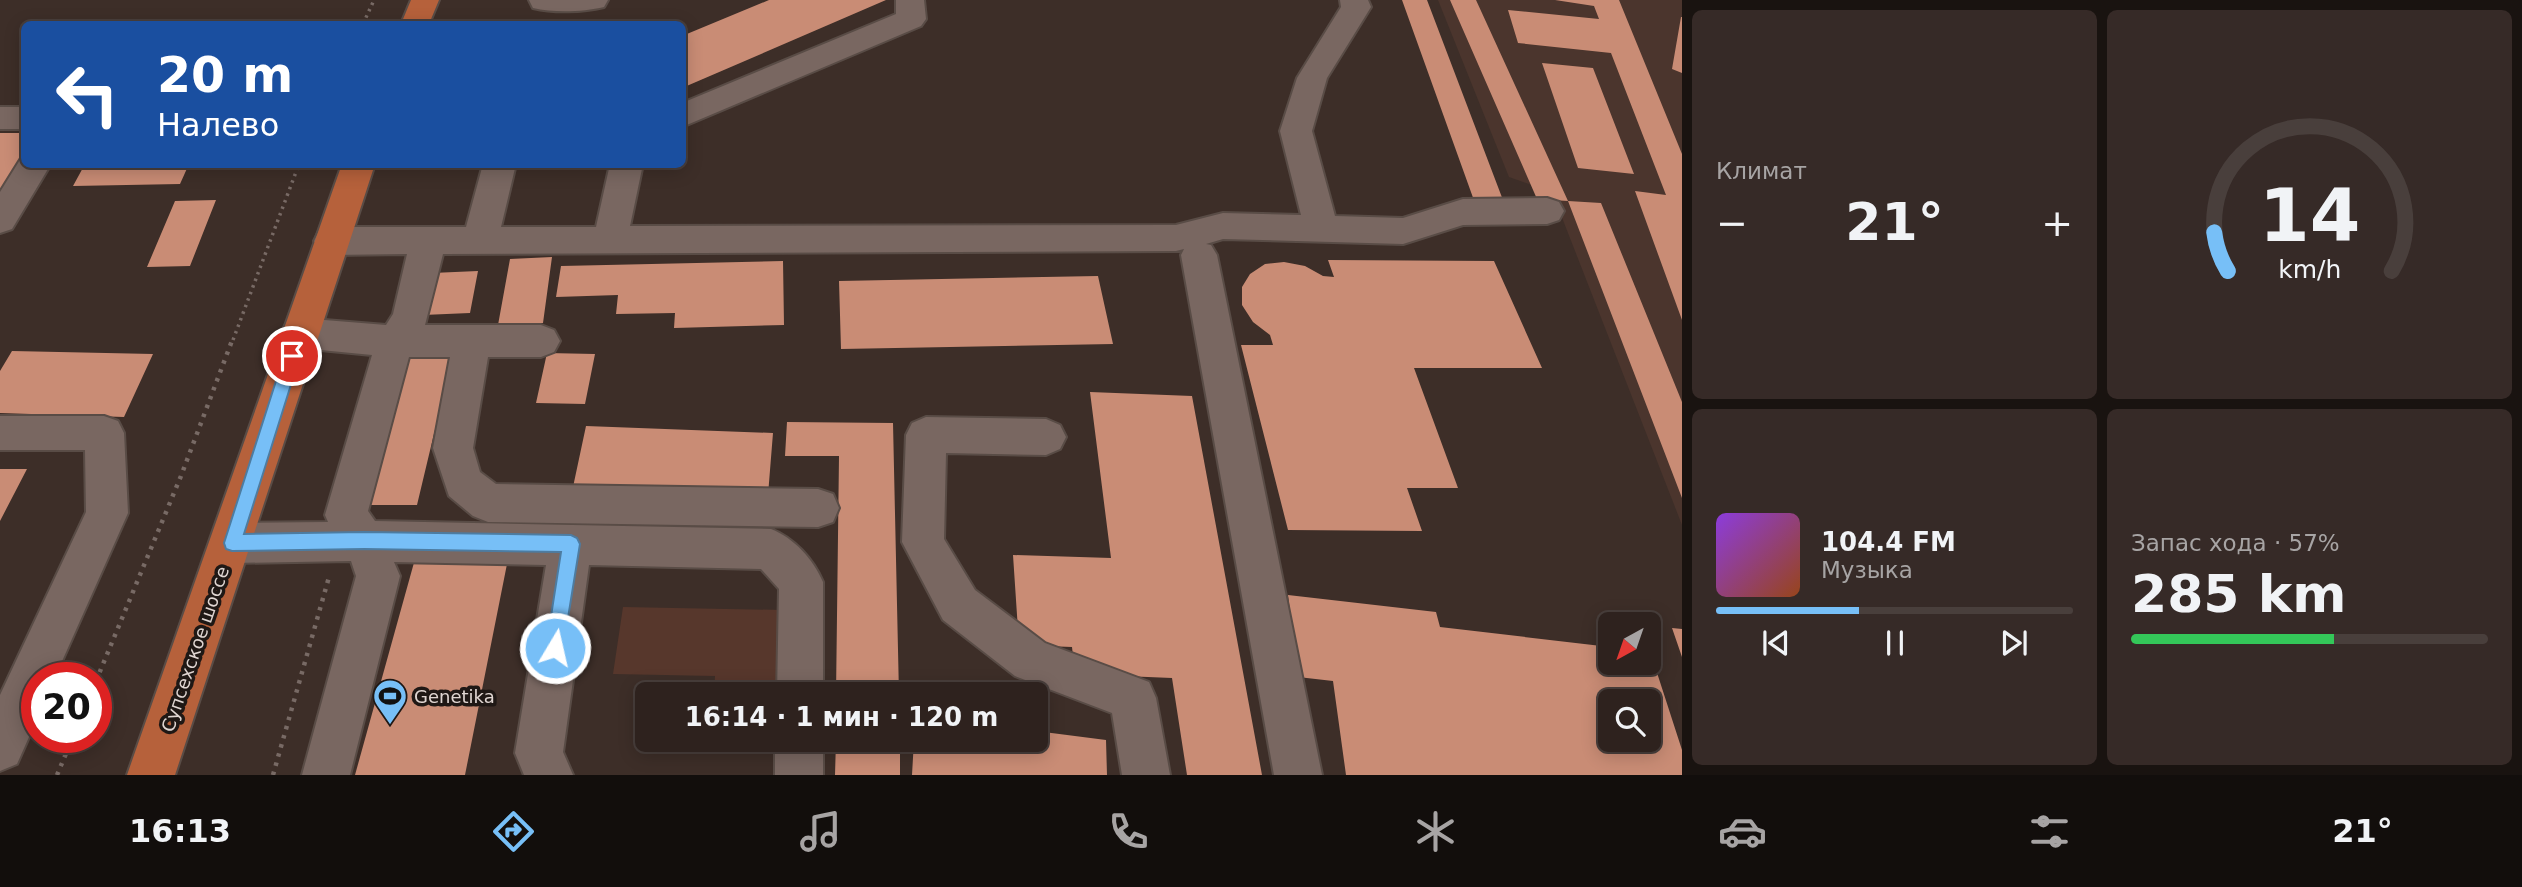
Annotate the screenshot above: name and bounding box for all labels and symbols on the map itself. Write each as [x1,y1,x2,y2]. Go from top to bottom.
pin [262,326,322,386]
street label: Супсехское шоссе [157,564,233,734]
position arrow [518,611,592,685]
north arrow [1598,612,1661,676]
speed limit sign: 20 [21,662,112,753]
sports icon: Genetika [371,677,409,726]
place label: Genetika [414,686,495,707]

